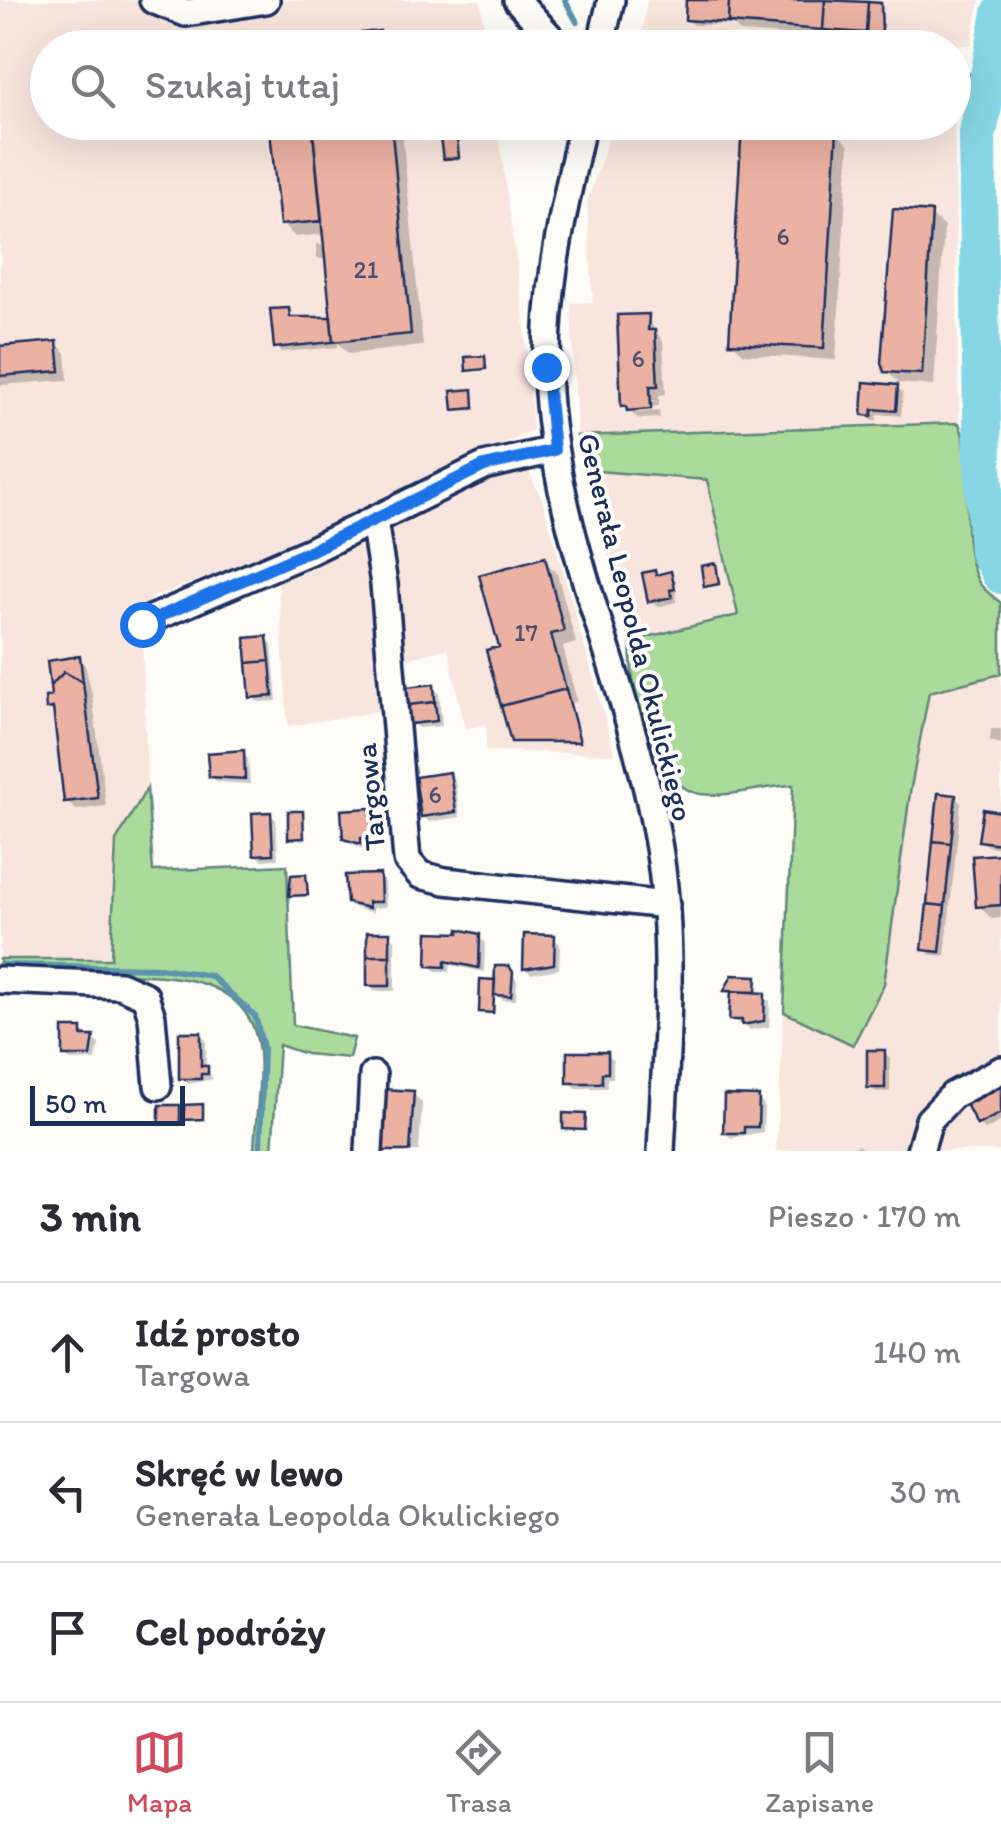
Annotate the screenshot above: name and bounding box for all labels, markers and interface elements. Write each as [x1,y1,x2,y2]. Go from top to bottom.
search box [30,30,971,140]
icon: search [65,58,120,113]
text: Szukaj tutaj [145,62,340,108]
house number: 6 [776,221,790,251]
house number: 21 [354,254,379,284]
house number: 6 [631,343,645,373]
route end [524,345,570,391]
street label: Generała Leopolda Okulickiego [570,429,702,825]
route start [120,602,166,648]
house number: 17 [514,617,538,647]
street label: Targowa [347,741,393,852]
house number: 6 [428,779,442,809]
scale bar [30,1081,185,1126]
text: 50 m [45,1086,107,1120]
text: 3 min [40,1191,141,1242]
text: Pieszo · 170 m [768,1197,961,1235]
text: Idź prosto [135,1310,300,1356]
icon: ahead [40,1325,95,1380]
text: 140 m [873,1333,961,1371]
text: Targowa [135,1356,250,1394]
text: Skręć w lewo [135,1450,343,1496]
icon: left [40,1465,95,1520]
text: 30 m [890,1473,961,1511]
text: Generała Leopolda Okulickiego [135,1496,560,1534]
icon: arrive [40,1605,95,1660]
text: Cel podróży [135,1609,325,1655]
tab: Mapa [127,1725,192,1819]
tab: Trasa [446,1725,512,1819]
tab: Zapisane [765,1725,874,1819]

